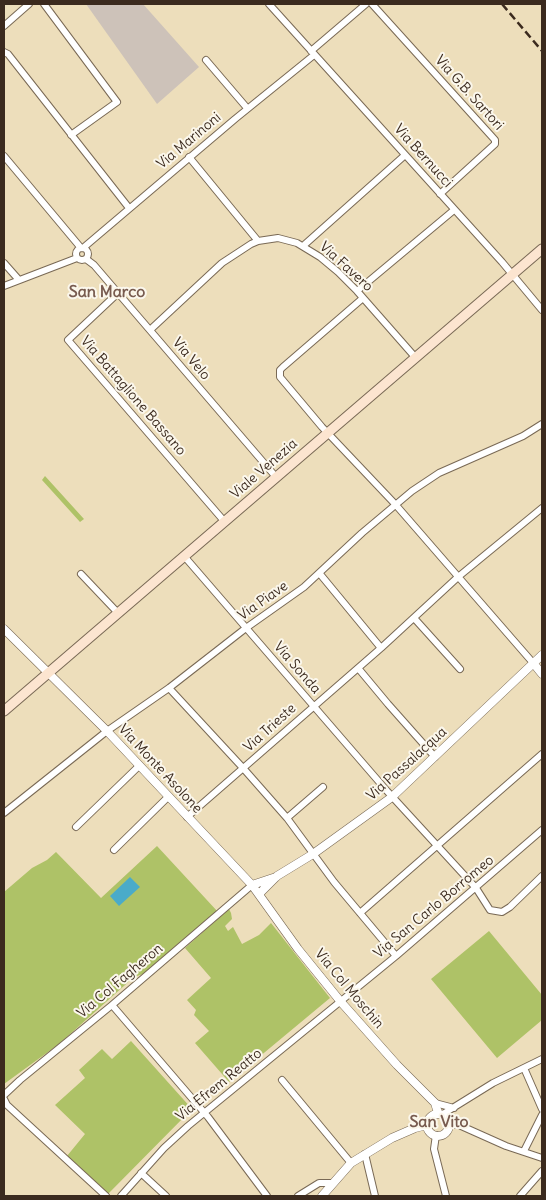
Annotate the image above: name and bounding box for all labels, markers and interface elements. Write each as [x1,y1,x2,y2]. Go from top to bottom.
street label: Via G.B. Sartori [431,52,507,134]
street label: Via Marinoni [154,109,224,173]
street label: Via Bernucci [390,121,456,191]
street label: Via Favero [316,239,376,295]
district label: San Marco [69,282,145,302]
street label: Via Battaglione Bassano [77,333,189,459]
street label: Via Velo [169,334,213,384]
street label: Viale Venezia [227,435,301,503]
street label: Via Piave [235,578,291,624]
street label: Via Sonda [270,639,324,697]
street label: Via Trieste [240,700,300,756]
street label: Via Monte Asolone [114,721,206,817]
street label: Via Passalacqua [363,724,451,804]
street label: Via San Carlo Borromeo [371,852,497,962]
street label: Via Col Fagheron [74,940,166,1022]
street label: Via Col Moschin [311,946,387,1032]
street label: Via Efrem Reatto [173,1045,265,1125]
district label: San Vito [409,1112,469,1132]

